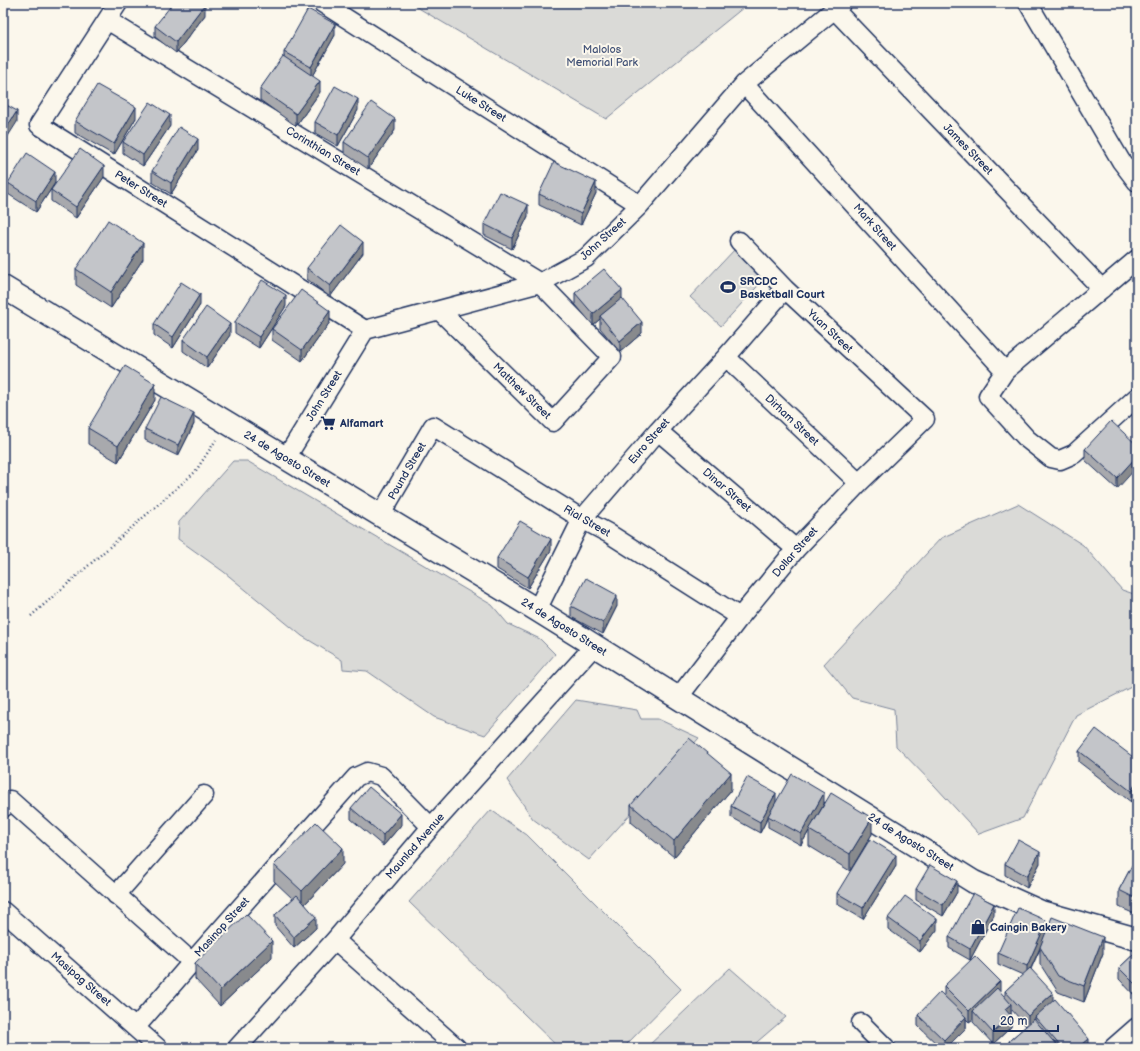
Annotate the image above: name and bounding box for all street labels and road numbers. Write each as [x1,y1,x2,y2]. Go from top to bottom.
street label: Luke Street [453,83,509,125]
street label: James Street [940,121,996,178]
street label: Corinthian Street [284,124,363,179]
street label: Peter Street [112,168,170,211]
street label: Mark Street [851,201,900,253]
street label: John Street [577,215,629,263]
street label: Yuan Street [804,306,856,356]
street label: Matthew Street [490,360,554,422]
street label: John Street [303,368,345,424]
street label: Dirham Street [762,392,822,449]
street label: Euro Street [626,415,673,466]
street label: 24 de Agosto Street [241,428,333,490]
street label: Pound Street [385,439,429,502]
street label: Dinar Street [700,465,754,515]
street label: Rial Street [561,502,613,540]
street label: Dollar Street [770,524,821,580]
street label: 24 de Agosto Street [519,595,610,659]
street label: Maunlad Avenue [383,810,447,882]
street label: 24 de Agosto Street [866,810,957,874]
street label: Masinop Street [192,894,253,959]
street label: Masipag Street [48,949,114,1009]

